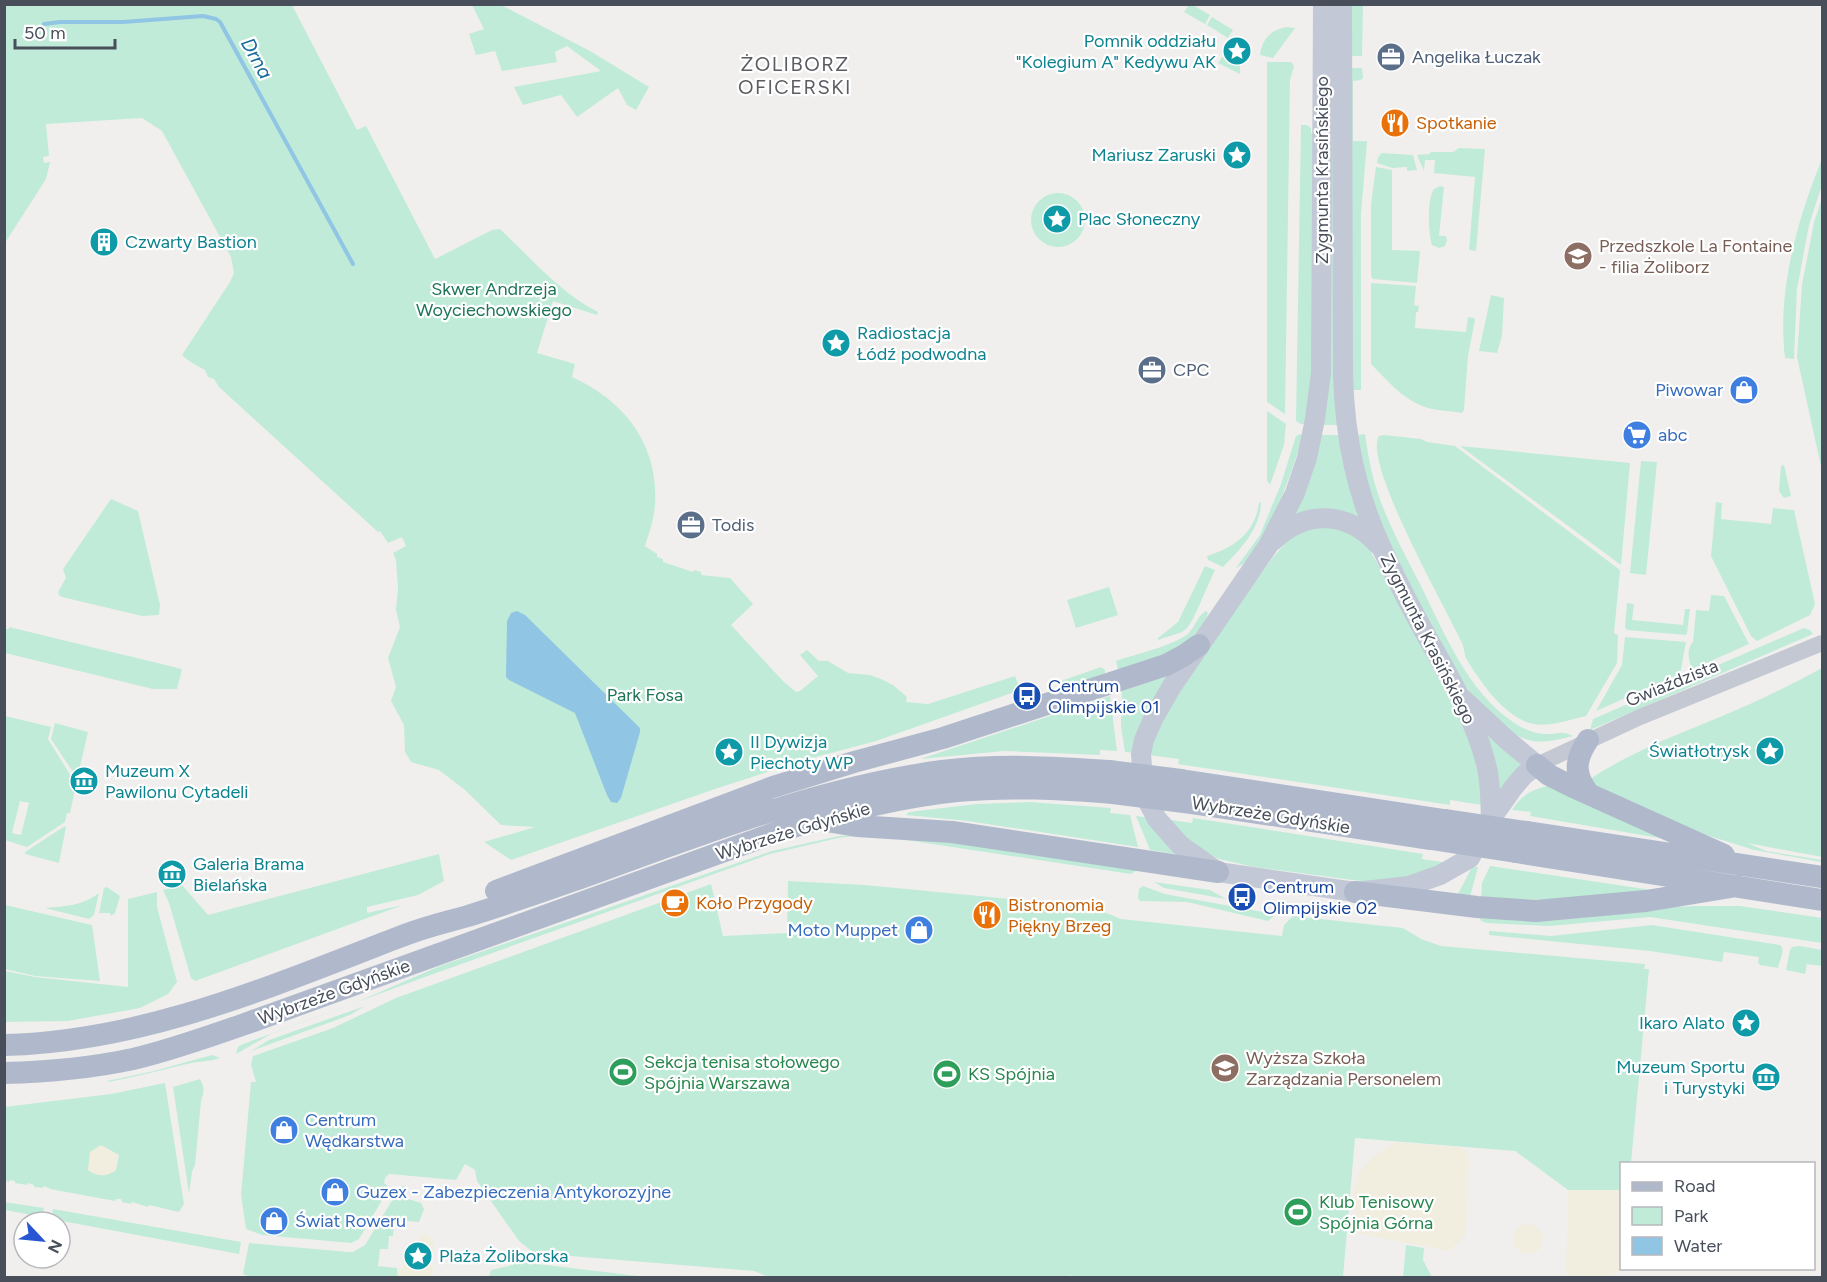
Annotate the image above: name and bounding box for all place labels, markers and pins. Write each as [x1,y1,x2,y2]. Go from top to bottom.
place label: Pomnik oddziału "Kolegium A" Kedywu AK [1016,30,1216,73]
place icon: Pomnik oddziału "Kolegium A" Kedywu AK [1221,35,1253,67]
office icon: Angelika Łuczak [1375,41,1407,73]
place label: Angelika Łuczak [1412,46,1541,68]
restaurant icon: Spotkanie [1379,107,1411,139]
place label: Spotkanie [1416,112,1497,134]
place icon: Mariusz Zaruski [1221,139,1253,171]
place label: Mariusz Zaruski [1091,144,1216,166]
place icon: Plac Słoneczny [1041,203,1073,235]
place label: Plac Słoneczny [1078,208,1201,230]
building icon: Czwarty Bastion [88,226,120,258]
place label: Czwarty Bastion [125,231,257,253]
place label: Przedszkole La Fontaine - filia Żoliborz [1599,235,1792,278]
school or university icon: Przedszkole La Fontaine - filia Żoliborz [1562,240,1594,272]
place label: Radiostacja Łódź podwodna [857,322,986,365]
place icon: Radiostacja Łódź podwodna [820,327,852,359]
office icon: CPC [1136,354,1168,386]
place label: CPC [1173,359,1209,381]
shop icon: Piwowar [1728,374,1760,406]
place label: Piwowar [1655,379,1723,401]
supermarket icon: abc [1621,419,1653,451]
place label: abc [1658,424,1688,446]
office icon: Todis [675,509,707,541]
place label: Todis [712,514,754,536]
place label: Centrum Olimpijskie 01 [1048,675,1160,718]
bus stop icon: Centrum Olimpijskie 01 [1011,680,1043,712]
place label: II Dywizja Piechoty WP [750,731,853,774]
place icon: Światłotrysk [1754,735,1786,767]
place icon: II Dywizja Piechoty WP [713,736,745,768]
place label: Światłotrysk [1649,740,1749,762]
place label: Muzeum X Pawilonu Cytadeli [105,760,248,803]
museum icon: Muzeum X Pawilonu Cytadeli [68,765,100,797]
place label: Galeria Brama Bielańska [193,853,304,896]
museum icon: Galeria Brama Bielańska [156,858,188,890]
place label: Centrum Olimpijskie 02 [1263,876,1377,919]
bus stop icon: Centrum Olimpijskie 02 [1226,881,1258,913]
cafe icon: Koło Przygody [659,887,691,919]
place label: Koło Przygody [696,892,813,914]
place label: Bistronomia Piękny Brzeg [1008,894,1111,937]
restaurant icon: Bistronomia Piękny Brzeg [971,899,1003,931]
shop icon: Moto Muppet [903,914,935,946]
place label: Moto Muppet [788,919,898,941]
place icon: Ikaro Alato [1730,1007,1762,1039]
place label: Ikaro Alato [1639,1012,1725,1034]
place label: Wyższa Szkoła Zarządzania Personelem [1246,1047,1441,1090]
place label: Sekcja tenisa stołowego Spójnia Warszawa [644,1051,840,1094]
school or university icon: Wyższa Szkoła Zarządzania Personelem [1209,1052,1241,1084]
sports icon: Sekcja tenisa stołowego Spójnia Warszawa [607,1056,639,1088]
place label: Muzeum Sportu i Turystyki [1616,1056,1745,1099]
sports icon: KS Spójnia [931,1058,963,1090]
museum icon: Muzeum Sportu i Turystyki [1750,1061,1782,1093]
place label: KS Spójnia [968,1063,1055,1085]
place label: Centrum Wędkarstwa [305,1109,404,1152]
shop icon: Centrum Wędkarstwa [268,1114,300,1146]
shop icon: Guzex - Zabezpieczenia Antykorozyjne [319,1176,351,1208]
place label: Guzex - Zabezpieczenia Antykorozyjne [356,1181,671,1203]
place label: Klub Tenisowy Spójnia Górna [1319,1191,1435,1234]
sports icon: Klub Tenisowy Spójnia Górna [1282,1196,1314,1228]
shop icon: Świat Roweru [258,1205,290,1237]
place label: Świat Roweru [295,1210,406,1232]
place icon: Plaża Żoliborska [402,1240,434,1272]
place label: Plaża Żoliborska [439,1245,568,1267]

